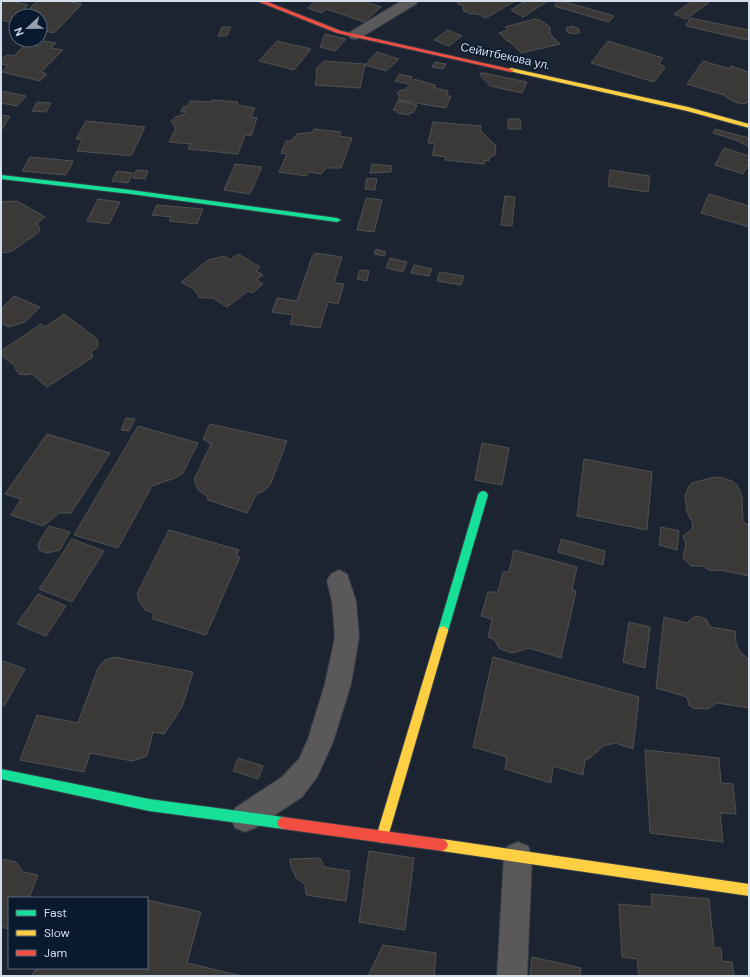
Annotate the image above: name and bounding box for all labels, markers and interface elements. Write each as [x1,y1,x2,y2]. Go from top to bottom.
north arrow [8,8,48,48]
text: N [11,25,27,38]
street label: Сейитбекова ул. [459,39,551,73]
legend [8,897,148,969]
text: Fast [44,905,67,921]
text: Slow [44,925,70,941]
text: Jam [44,945,67,961]

